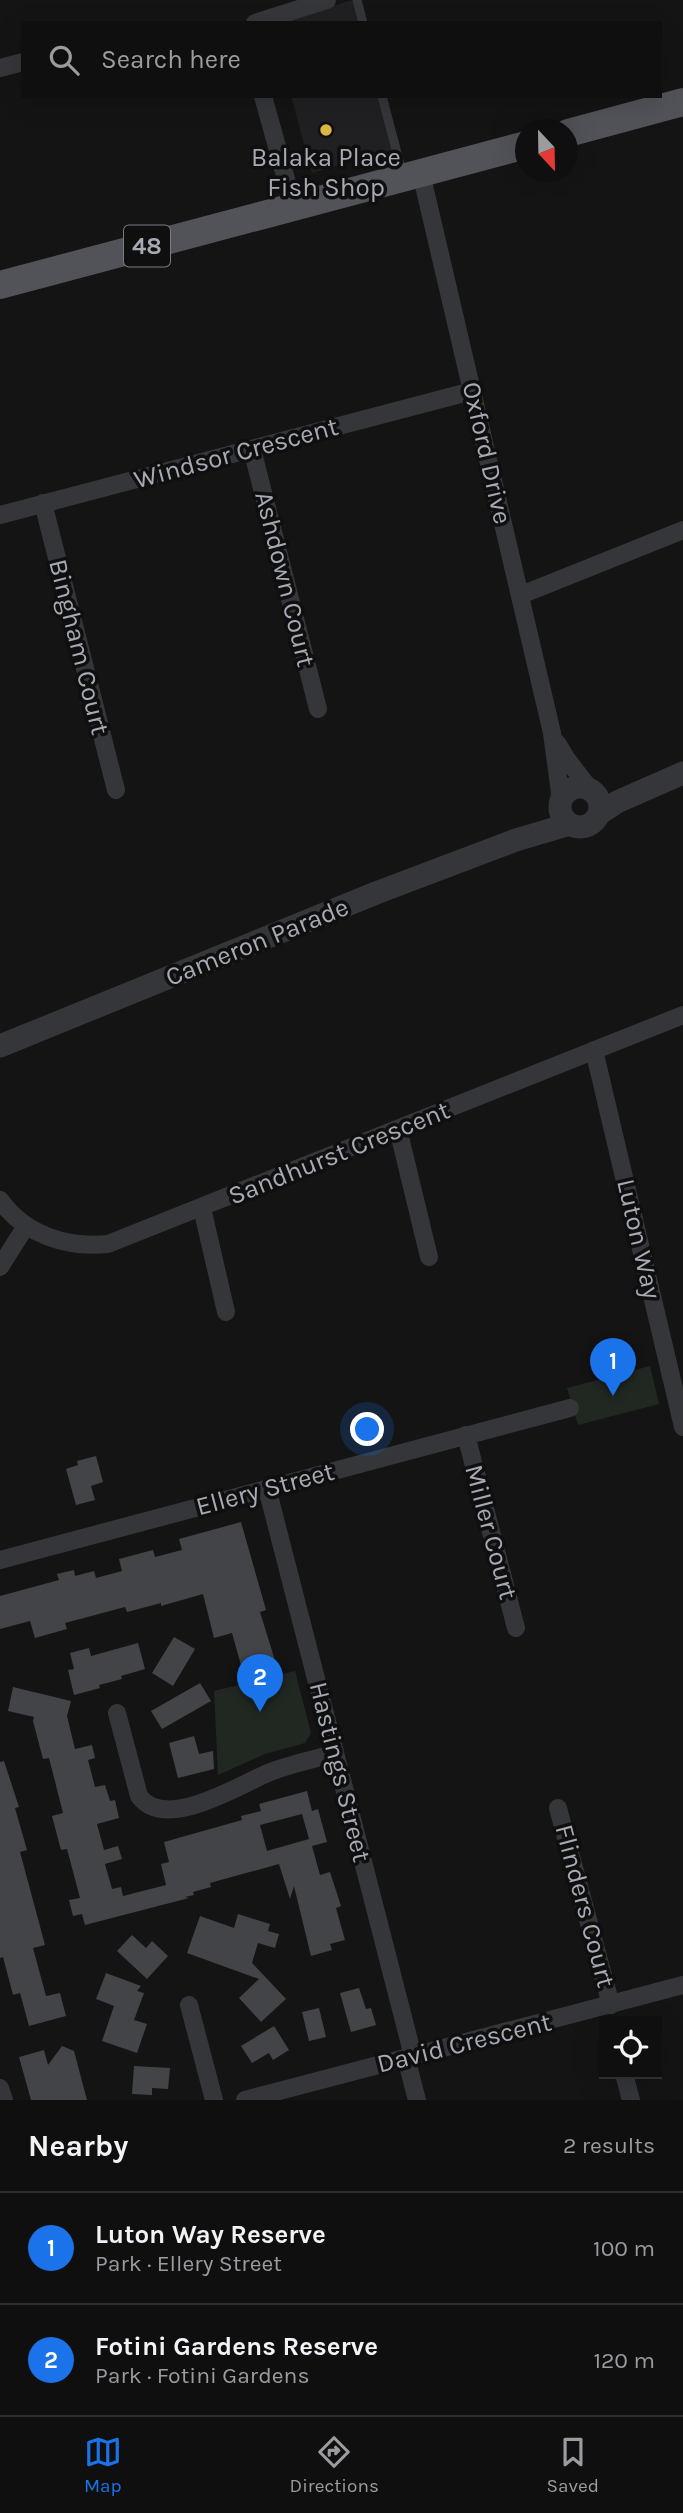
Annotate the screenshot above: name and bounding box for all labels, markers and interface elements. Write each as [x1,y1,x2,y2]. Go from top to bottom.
search box [21,21,662,98]
icon: search [45,41,83,79]
text: Search here [101,44,241,75]
north arrow [515,119,578,182]
marker: Balaka Place Fish Shop [318,122,334,138]
place label: Balaka Place Fish Shop [251,142,401,203]
road number: 48 [124,226,170,267]
street label: Oxford Drive [456,379,518,527]
street label: Windsor Crescent [131,411,342,495]
street label: Ashdown Court [248,488,322,670]
street label: Bingham Court [42,556,116,738]
street label: Cameron Parade [161,891,353,993]
street label: Sandhurst Crescent [224,1094,454,1212]
street label: Luton Way [610,1176,668,1302]
pin: 1 [590,1338,636,1396]
your location [350,1412,384,1446]
street label: Ellery Street [193,1456,338,1522]
street label: Miller Court [458,1461,524,1603]
pin: 2 [237,1654,283,1712]
street label: Hastings Street [303,1679,377,1865]
street label: Flinders Court [548,1821,622,1991]
street label: David Crescent [374,2006,555,2080]
map controls [599,2016,662,2079]
button: locate [599,2016,662,2079]
text: Nearby [28,2128,128,2164]
text: 2 results [563,2132,655,2159]
text: Luton Way Reserve [95,2219,326,2250]
text: 1 [47,2235,55,2262]
text: 100 m [593,2235,655,2262]
text: Park · Ellery Street [95,2250,282,2277]
text: Fotini Gardens Reserve [95,2331,378,2362]
text: 2 [44,2347,58,2374]
text: 120 m [593,2347,655,2374]
text: Park · Fotini Gardens [95,2362,310,2389]
tab: Map [84,2433,122,2497]
tab: Directions [290,2433,379,2497]
tab: Saved [547,2433,599,2497]

